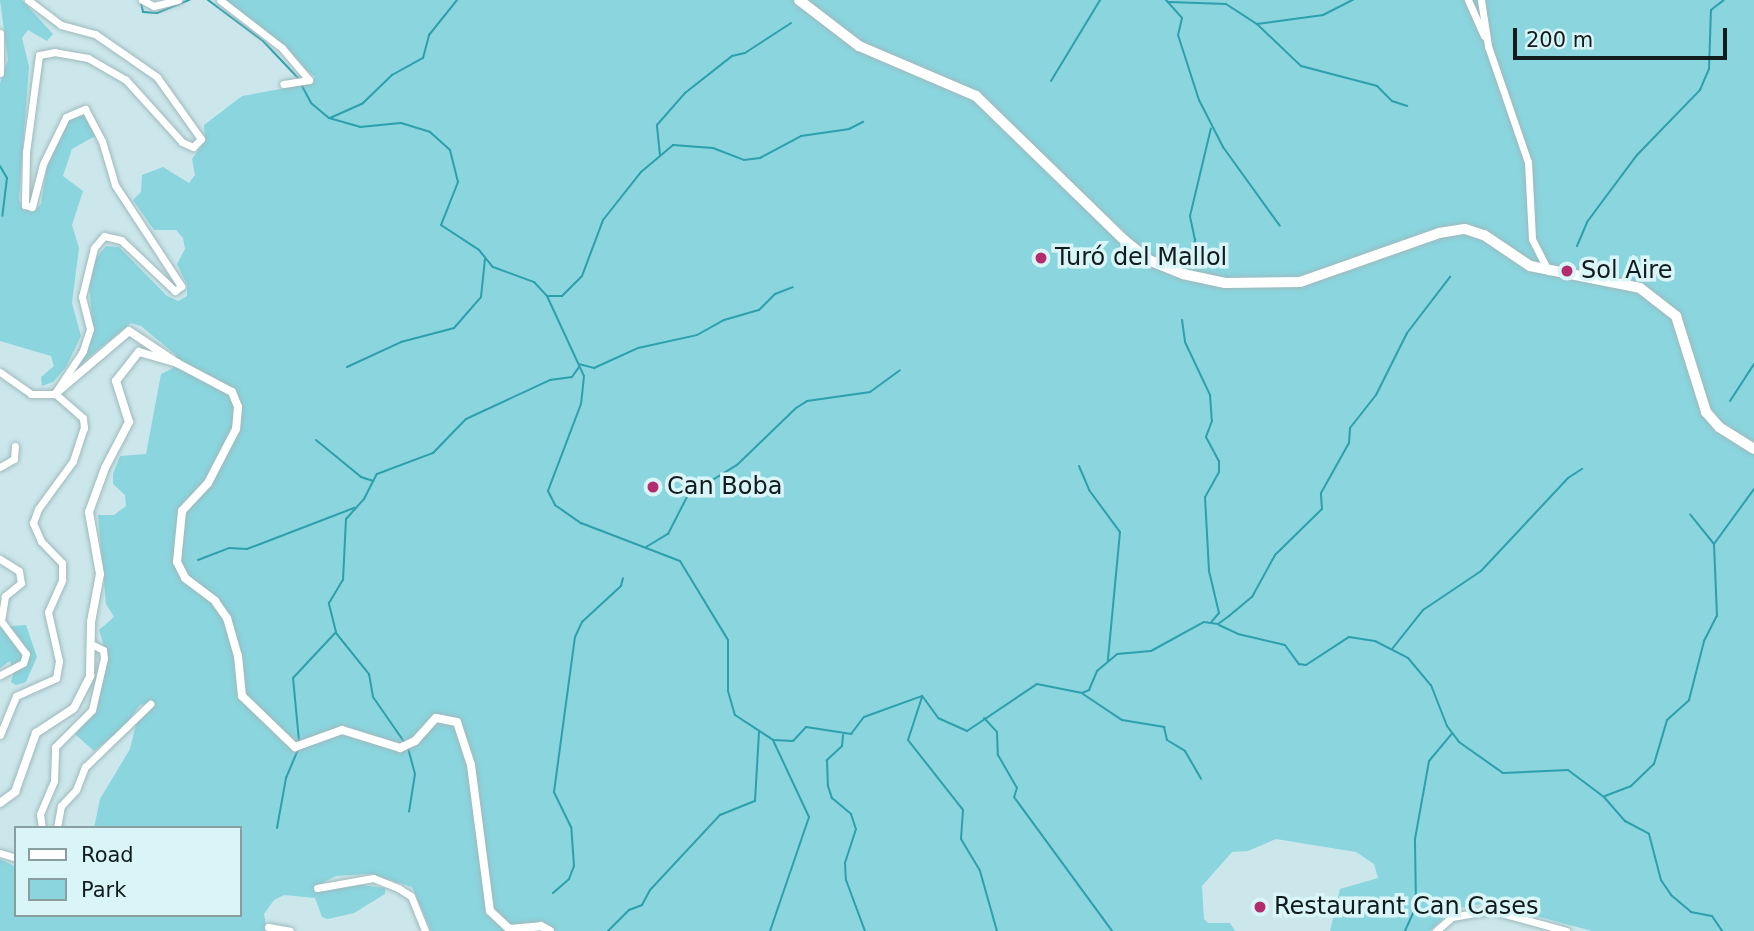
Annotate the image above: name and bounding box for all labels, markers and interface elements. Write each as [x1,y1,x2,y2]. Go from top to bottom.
scale bar [1516,14,1730,58]
text: 200 m [1526,28,1593,52]
place label: Turó del Mallol [1055,244,1227,272]
marker: Turó del Mallol [1033,250,1049,266]
place label: Sol Aire [1581,257,1672,285]
marker: Sol Aire [1559,263,1575,279]
place label: Can Boba [667,473,782,501]
marker: Can Boba [645,479,661,495]
legend [14,826,242,917]
text: Road [81,843,134,867]
text: Park [81,878,126,902]
place label: Restaurant Can Cases [1274,893,1539,921]
marker: Restaurant Can Cases [1252,899,1268,915]

